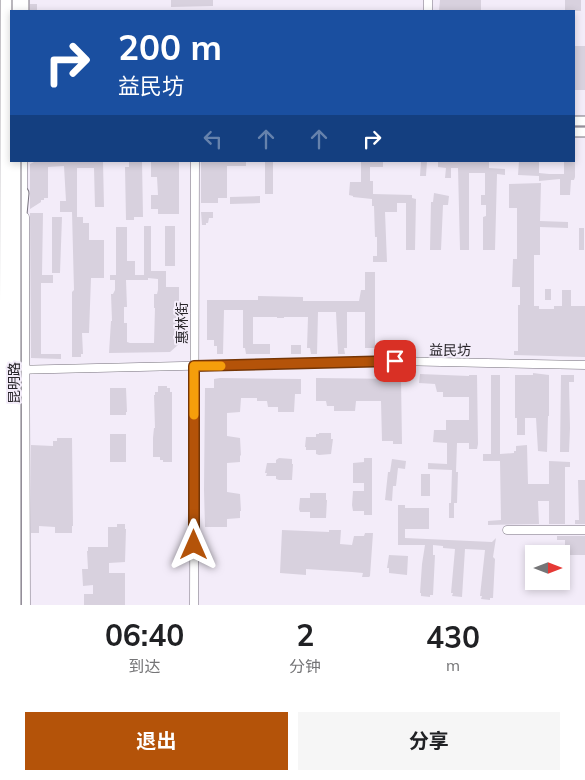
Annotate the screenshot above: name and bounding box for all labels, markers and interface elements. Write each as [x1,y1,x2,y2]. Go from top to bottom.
text: 200 m [118,25,222,69]
icon: right [35,30,100,95]
text: 益民坊 [118,72,184,100]
icon: left [199,125,227,153]
icon: ahead [252,125,280,153]
icon: ahead [305,125,333,153]
icon: right [358,125,386,153]
street label: 惠林街 [173,302,191,344]
pin [374,340,416,382]
street label: 益民坊 [429,341,471,359]
icon: arrive [381,347,409,375]
street label: 昆明路 [5,362,23,404]
position arrow [167,518,219,570]
north arrow [525,545,570,590]
map controls [525,545,570,590]
text: 06:40 [105,616,184,654]
text: 2 [296,616,314,654]
text: 430 [426,618,480,656]
text: m [446,655,460,675]
text: 到达 [129,656,161,676]
text: 分钟 [289,656,321,676]
button: 退出 [25,712,288,770]
button: 分享 [298,712,560,770]

